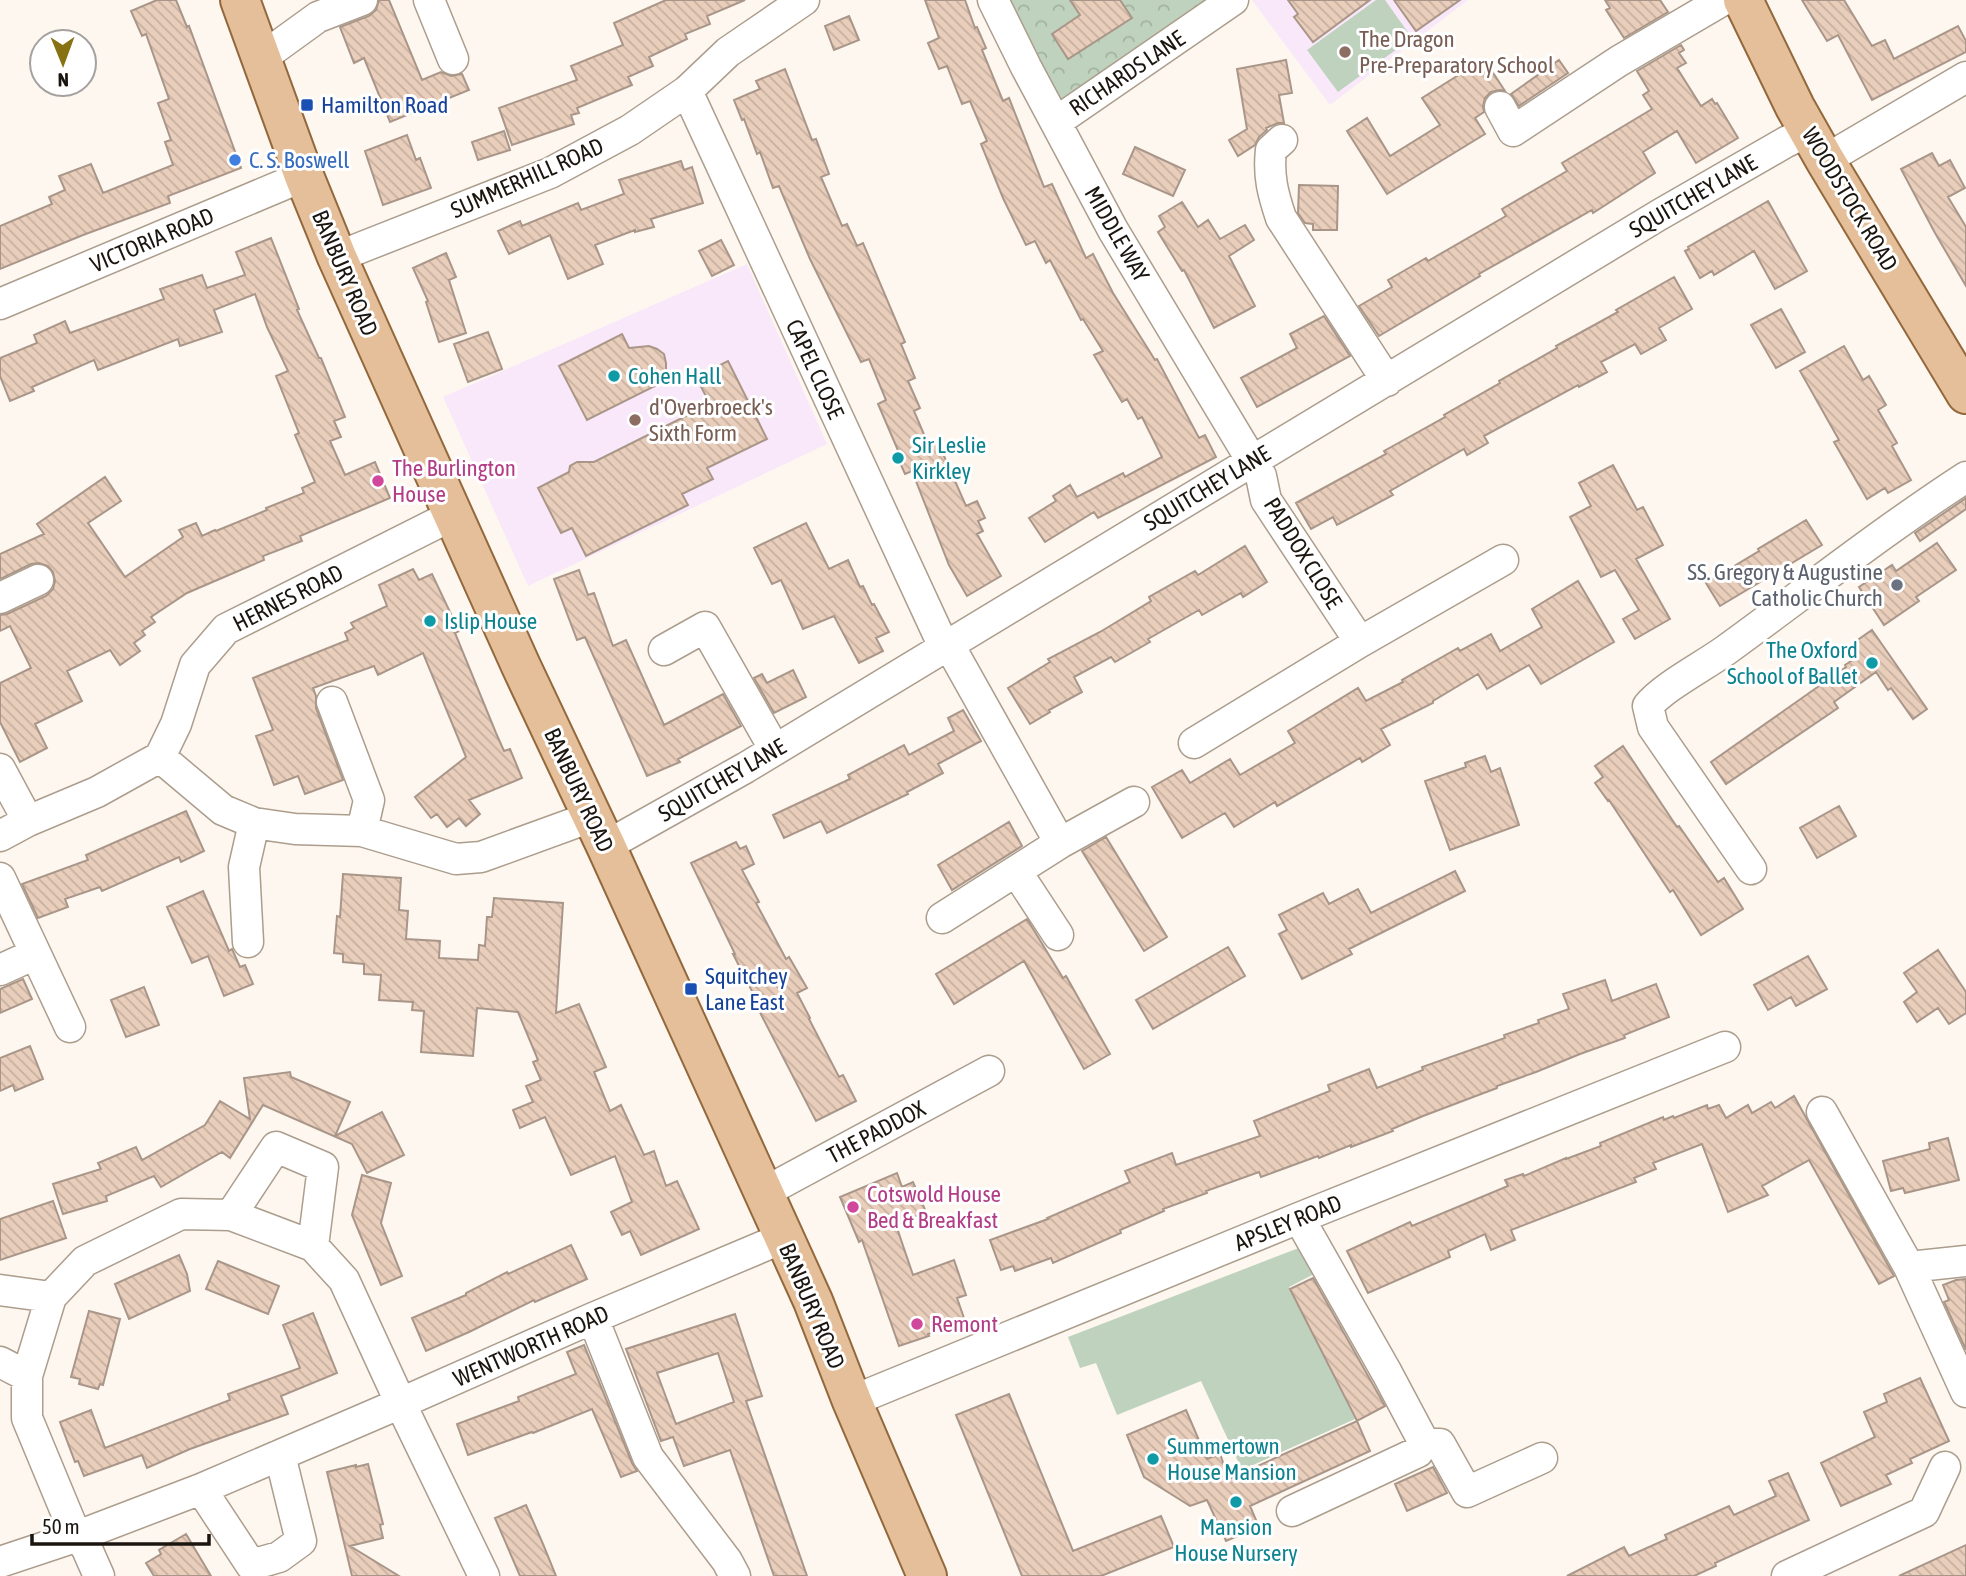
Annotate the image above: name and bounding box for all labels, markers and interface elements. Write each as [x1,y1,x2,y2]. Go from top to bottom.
street label: RICHARDS LANE [1065,25,1190,121]
place label: The Dragon Pre-Preparatory School [1359,26,1554,78]
north arrow [28,28,98,98]
marker: The Dragon Pre-Preparatory School [1337,44,1353,60]
text: N [57,69,69,91]
place label: Hamilton Road [321,92,448,118]
marker: Hamilton Road [299,97,315,113]
street label: WOODSTOCK ROAD [1797,123,1903,275]
street label: SUMMERHILL ROAD [447,133,607,223]
place label: C. S. Boswell [249,147,349,173]
street label: SQUITCHEY LANE [1625,149,1761,243]
marker: C. S. Boswell [227,152,243,168]
street label: MIDDLE WAY [1079,182,1155,287]
street label: VICTORIA ROAD [87,202,217,278]
street label: BANBURY ROAD [307,206,383,340]
street label: CAPEL CLOSE [781,315,849,423]
place label: Cohen Hall [628,363,721,389]
marker: Cohen Hall [606,368,622,384]
place label: d'Overbroeck's Sixth Form [649,394,773,446]
marker: d'Overbroeck's Sixth Form [627,412,643,428]
place label: Sir Leslie Kirkley [912,432,986,484]
street label: SQUITCHEY LANE [1139,440,1275,536]
marker: Sir Leslie Kirkley [890,450,906,466]
place label: The Burlington House [392,455,516,507]
marker: The Burlington House [370,473,386,489]
street label: PADDOX CLOSE [1259,493,1347,613]
street label: HERNES ROAD [229,559,347,637]
place label: SS. Gregory & Augustine Catholic Church [1687,559,1883,611]
marker: SS. Gregory & Augustine Catholic Church [1889,577,1905,593]
place label: Islip House [444,608,537,634]
marker: Islip House [422,613,438,629]
place label: The Oxford School of Ballet [1727,637,1858,689]
marker: The Oxford School of Ballet [1864,655,1880,671]
street label: BANBURY ROAD [539,724,619,856]
street label: SQUITCHEY LANE [654,733,790,827]
place label: Squitchey Lane East [705,963,788,1015]
marker: Squitchey Lane East [683,981,699,997]
street label: THE PADDOX [823,1095,930,1169]
place label: Cotswold House Bed & Breakfast [867,1181,1001,1233]
street label: APSLEY ROAD [1231,1190,1345,1256]
marker: Cotswold House Bed & Breakfast [845,1199,861,1215]
street label: BANBURY ROAD [774,1239,850,1373]
street label: WENTWORTH ROAD [449,1300,613,1392]
place label: Remont [931,1311,998,1337]
marker: Remont [909,1316,925,1332]
place label: Summertown House Mansion [1167,1433,1297,1485]
marker: Summertown House Mansion [1145,1451,1161,1467]
marker: Mansion House Nursery [1228,1494,1244,1510]
scale bar [32,1502,208,1546]
text: 50 m [42,1514,80,1538]
place label: Mansion House Nursery [1174,1514,1298,1566]

